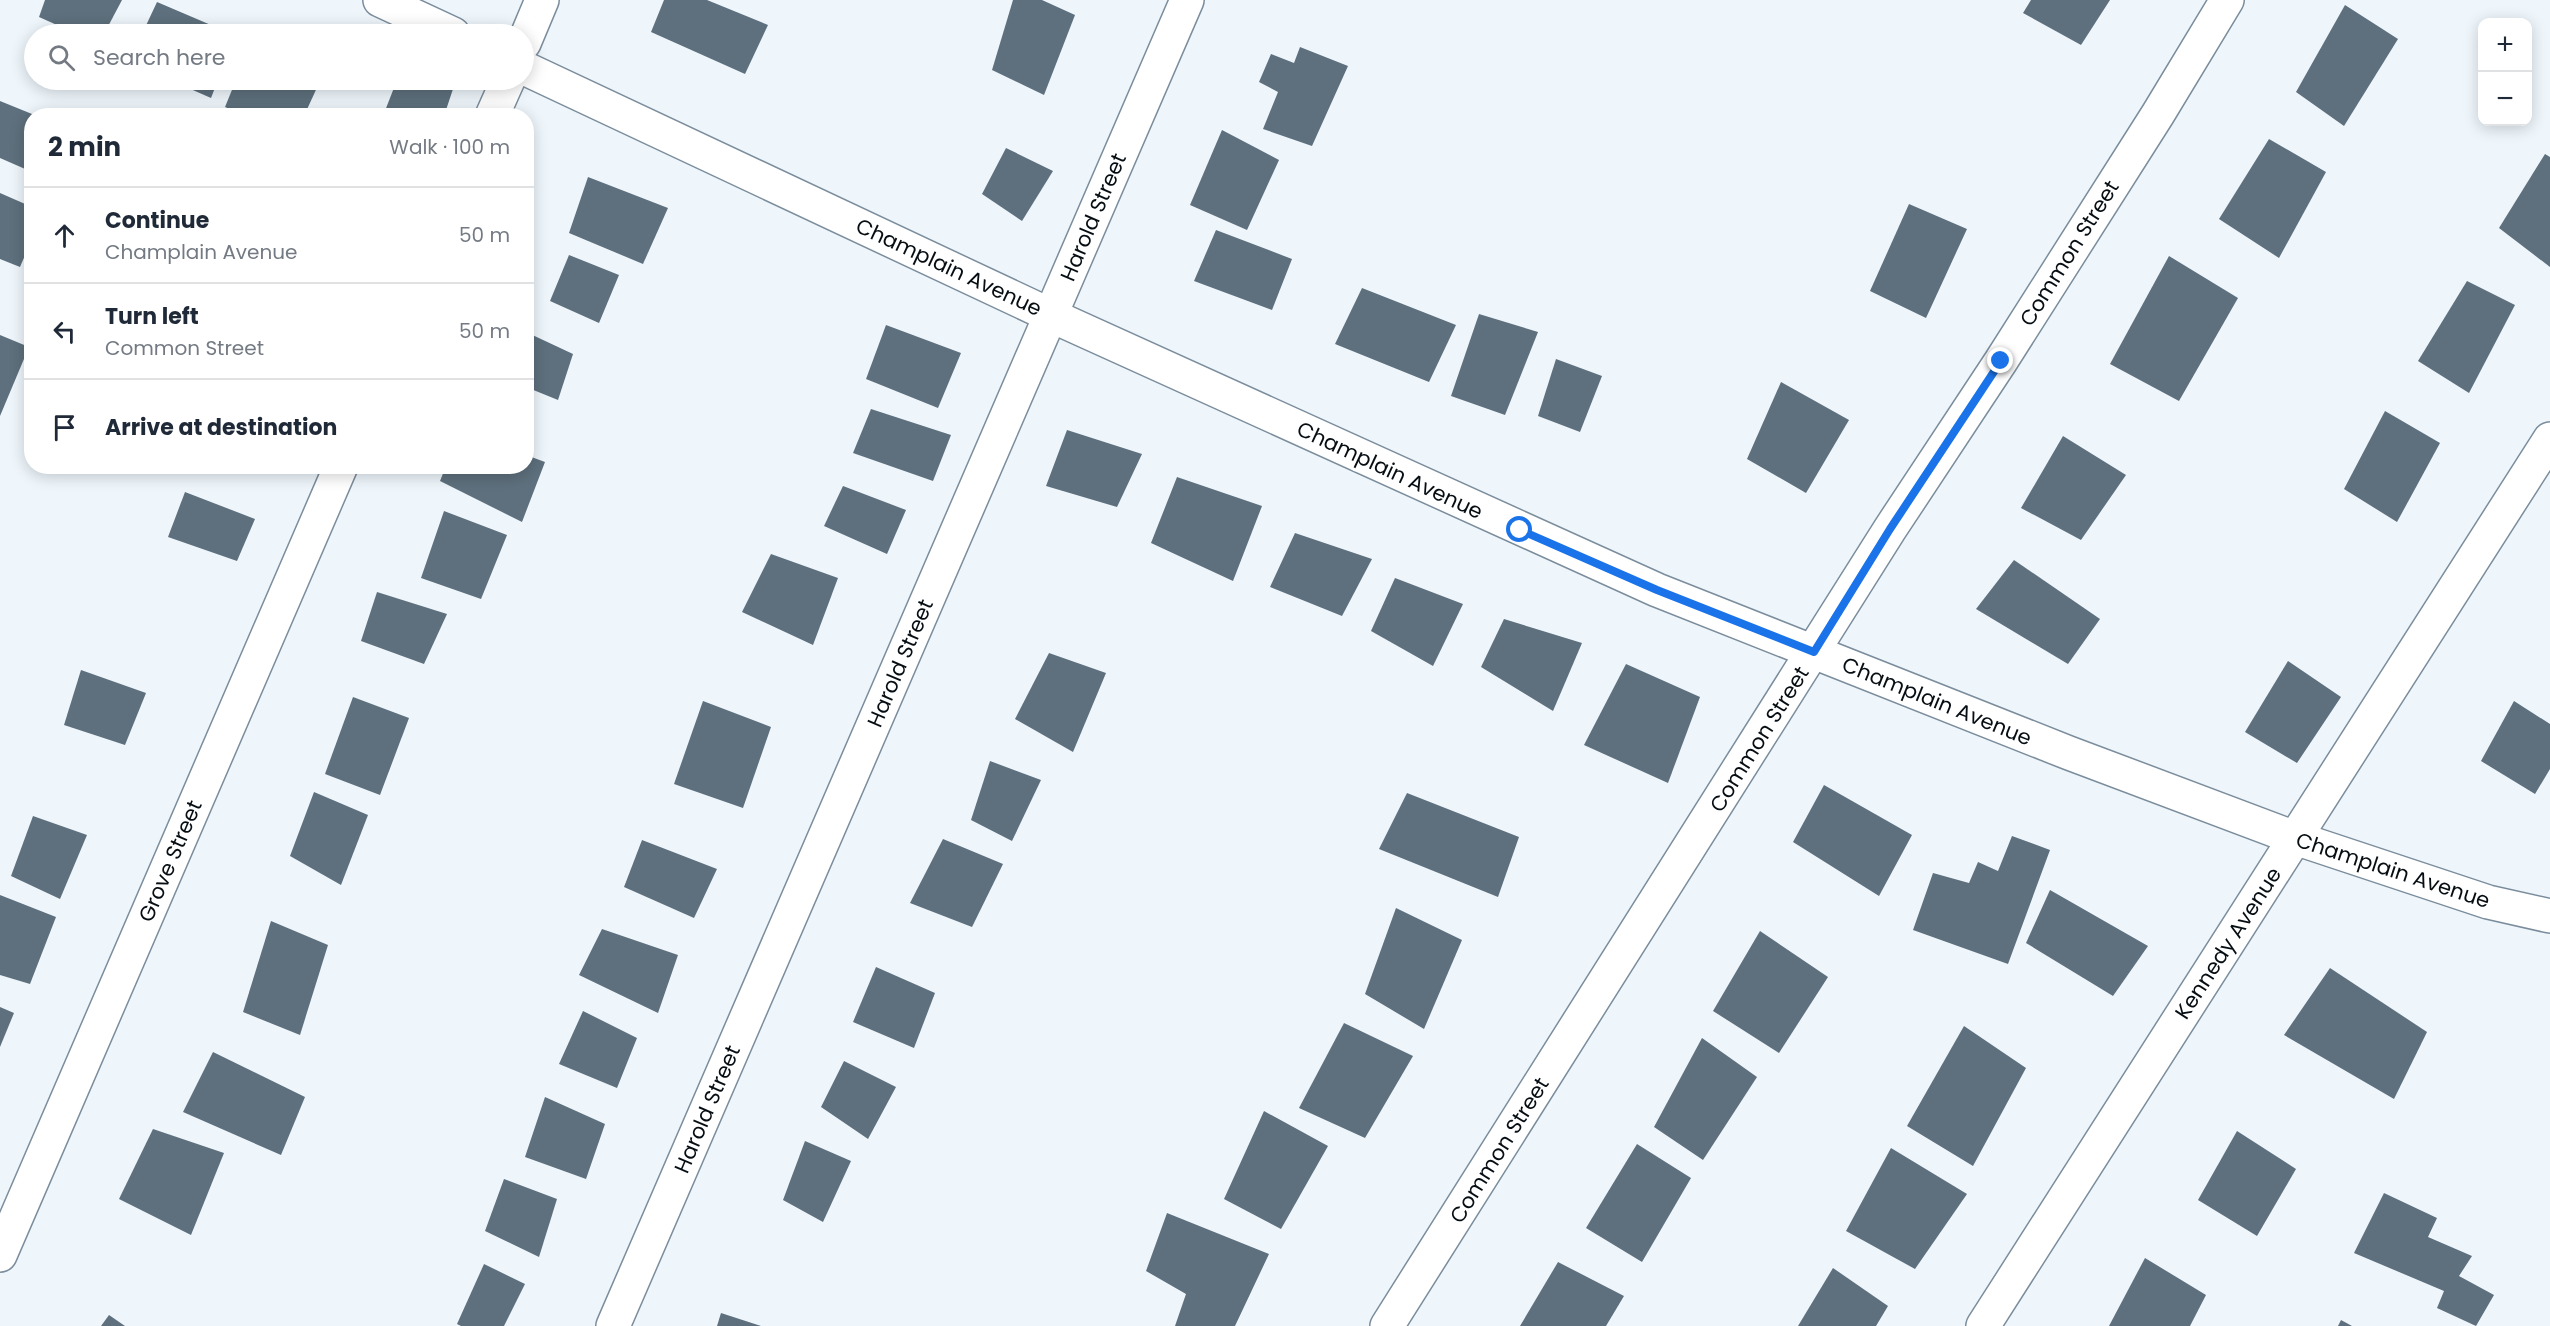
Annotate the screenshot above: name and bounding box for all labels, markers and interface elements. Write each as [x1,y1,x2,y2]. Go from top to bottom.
map controls [2478,18,2532,126]
button: + [2478,18,2532,72]
search box [24,24,534,90]
icon: search [45,41,78,74]
text: Search here [93,42,226,73]
button: − [2478,72,2532,126]
text: 2 min [48,129,121,165]
text: Walk · 100 m [389,133,510,161]
street label: Harold Street [1053,149,1133,285]
street label: Common Street [2012,175,2126,331]
text: Continue [105,205,209,236]
street label: Champlain Avenue [851,211,1047,323]
icon: ahead [48,219,81,252]
text: 50 m [459,221,510,249]
text: Champlain Avenue [105,238,297,266]
text: Turn left [105,301,199,332]
icon: left [48,315,81,348]
text: 50 m [459,317,510,345]
text: Common Street [105,334,264,362]
route end [1987,347,2013,373]
icon: arrive [48,411,81,444]
text: Arrive at destination [105,412,337,443]
street label: Champlain Avenue [1292,414,1488,526]
route start [1506,516,1532,542]
street label: Harold Street [860,595,940,731]
street label: Champlain Avenue [1838,650,2036,752]
street label: Common Street [1702,661,1816,817]
street label: Grove Street [131,796,209,926]
street label: Champlain Avenue [2292,825,2494,915]
street label: Kennedy Avenue [2168,861,2288,1025]
street label: Harold Street [667,1041,747,1177]
street label: Common Street [1442,1072,1556,1228]

